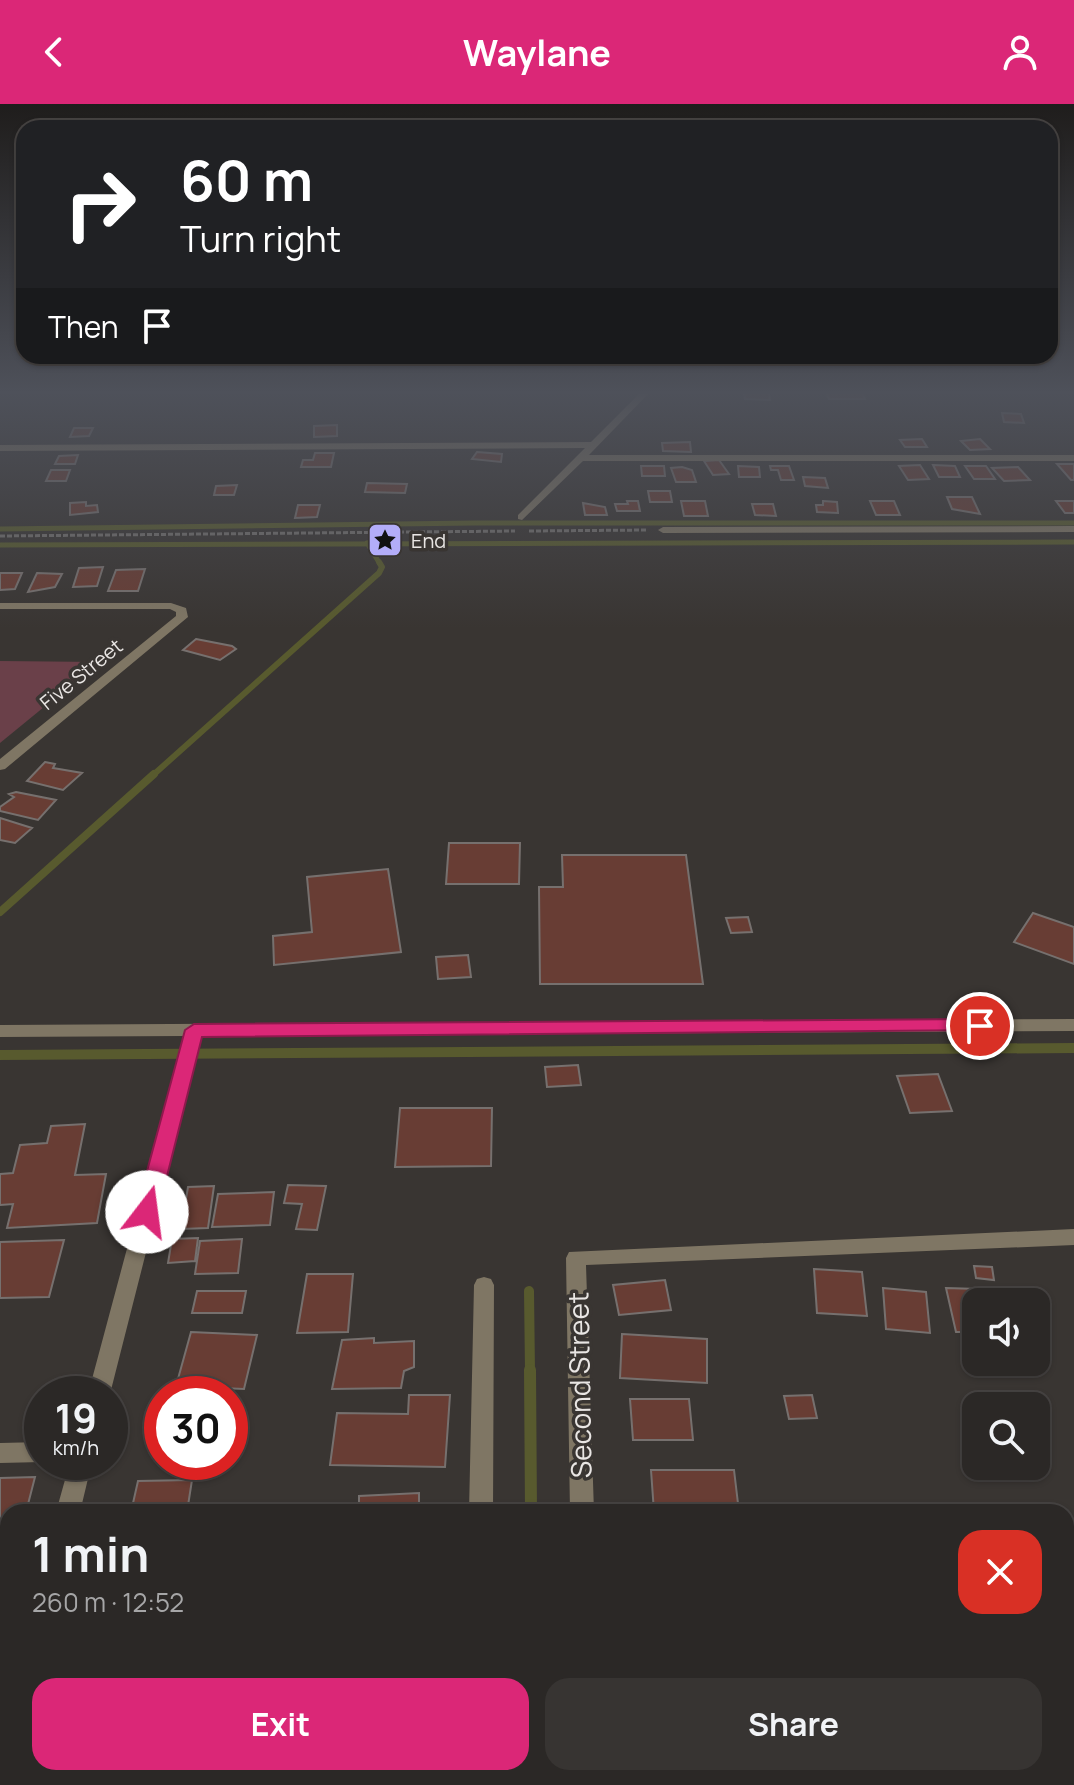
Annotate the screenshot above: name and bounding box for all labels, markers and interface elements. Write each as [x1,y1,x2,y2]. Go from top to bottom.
text: Waylane [463,28,611,77]
icon: back [32,30,76,74]
icon: person [998,30,1042,74]
text: 60 m [180,141,313,218]
icon: right [48,152,152,256]
text: Turn right [180,214,341,263]
icon: arrive [135,304,179,348]
text: Then [48,306,119,347]
place icon: End [366,521,404,559]
place label: End [411,527,446,554]
street label: Five Street [34,632,128,716]
pin [946,992,1014,1060]
icon: arrive [958,1004,1002,1048]
position arrow [105,1170,189,1254]
map controls [962,1288,1050,1480]
button: sound [962,1288,1050,1376]
street label: Second Street [558,1292,600,1478]
speed limit sign: 30 [144,1376,248,1480]
text: 19 [55,1390,97,1445]
button: search [962,1392,1050,1480]
text: km/h [53,1434,99,1461]
text: 1 min [32,1521,149,1586]
button: close [958,1530,1042,1614]
text: 260 m · 12:52 [32,1584,184,1620]
button: Exit [32,1678,529,1770]
button: Share [545,1678,1042,1770]

